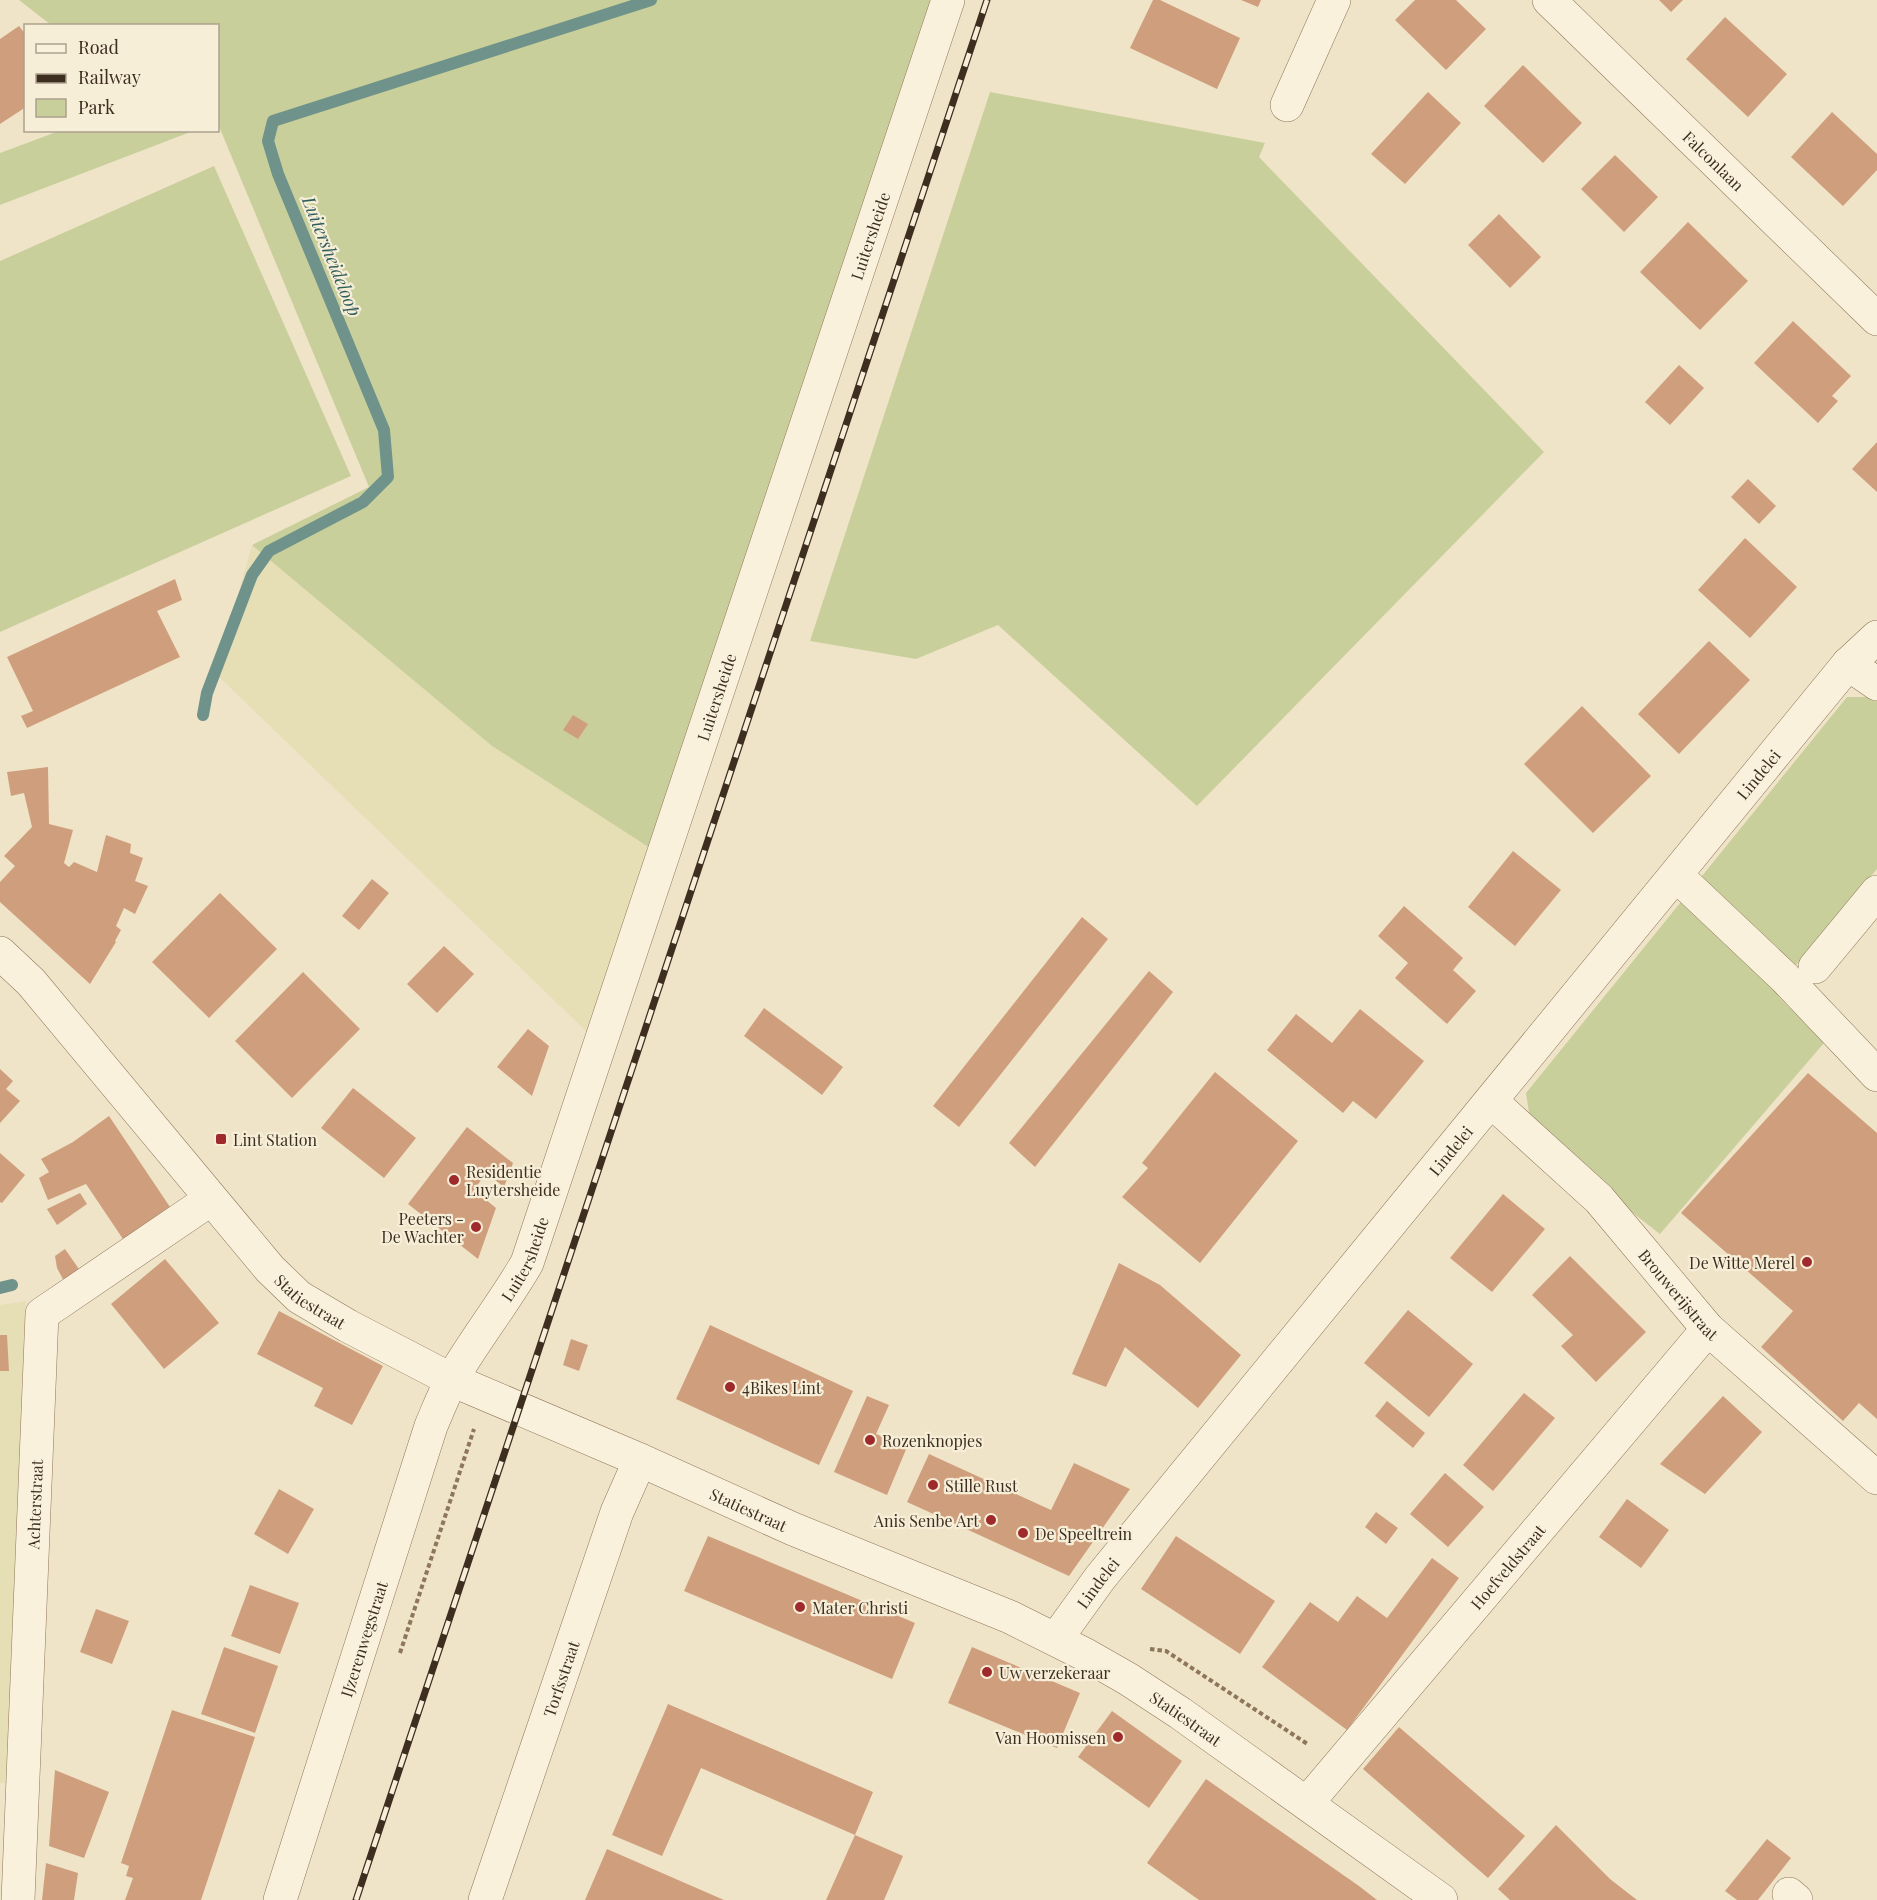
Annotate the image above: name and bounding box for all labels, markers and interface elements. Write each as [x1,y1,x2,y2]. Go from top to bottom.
legend [24,24,219,132]
text: Road [78,35,119,59]
text: Railway [78,65,141,89]
text: Park [78,95,115,119]
street label: Falconlaan [1679,126,1749,195]
street label: Luitersheide [845,189,894,282]
water label: Luitersheideloop [297,192,367,320]
street label: Luitersheide [691,650,740,743]
street label: Lindelei [1731,745,1785,803]
street label: Lindelei [1424,1121,1477,1179]
place label: Lint Station [233,1129,317,1150]
marker: Lint Station [214,1132,228,1146]
place label: Residentie Luytersheide [466,1161,560,1200]
marker: Residentie Luytersheide [447,1173,461,1187]
place label: Peeters - De Wachter [381,1208,464,1247]
street label: Luitersheide [496,1214,552,1305]
marker: Peeters - De Wachter [469,1220,483,1234]
street label: Brouwerijstraat [1635,1244,1723,1344]
place label: De Witte Merel [1689,1252,1795,1273]
marker: De Witte Merel [1800,1255,1814,1269]
street label: Statiestraat [271,1269,350,1333]
place label: 4Bikes Lint [742,1377,822,1398]
marker: 4Bikes Lint [723,1380,737,1394]
place label: Rozenknopjes [882,1430,982,1451]
marker: Rozenknopjes [863,1433,877,1447]
street label: Achterstraat [22,1459,47,1551]
place label: Stille Rust [945,1475,1018,1496]
marker: Stille Rust [926,1478,940,1492]
street label: Statiestraat [707,1483,791,1536]
place label: Anis Senbe Art [873,1510,979,1531]
marker: Anis Senbe Art [984,1513,998,1527]
street label: Hoefveldstraat [1465,1519,1549,1613]
place label: De Speeltrein [1035,1523,1133,1544]
marker: De Speeltrein [1016,1526,1030,1540]
street label: Lindelei [1071,1553,1123,1612]
street label: IJzerenwegstraat [335,1578,392,1700]
place label: Mater Christi [812,1597,908,1618]
marker: Mater Christi [793,1600,807,1614]
street label: Torfsstraat [538,1637,583,1719]
place label: Uw verzekeraar [999,1662,1110,1683]
marker: Uw verzekeraar [980,1665,994,1679]
street label: Statiestraat [1146,1686,1226,1750]
place label: Van Hoomissen [994,1727,1106,1748]
marker: Van Hoomissen [1111,1730,1125,1744]

